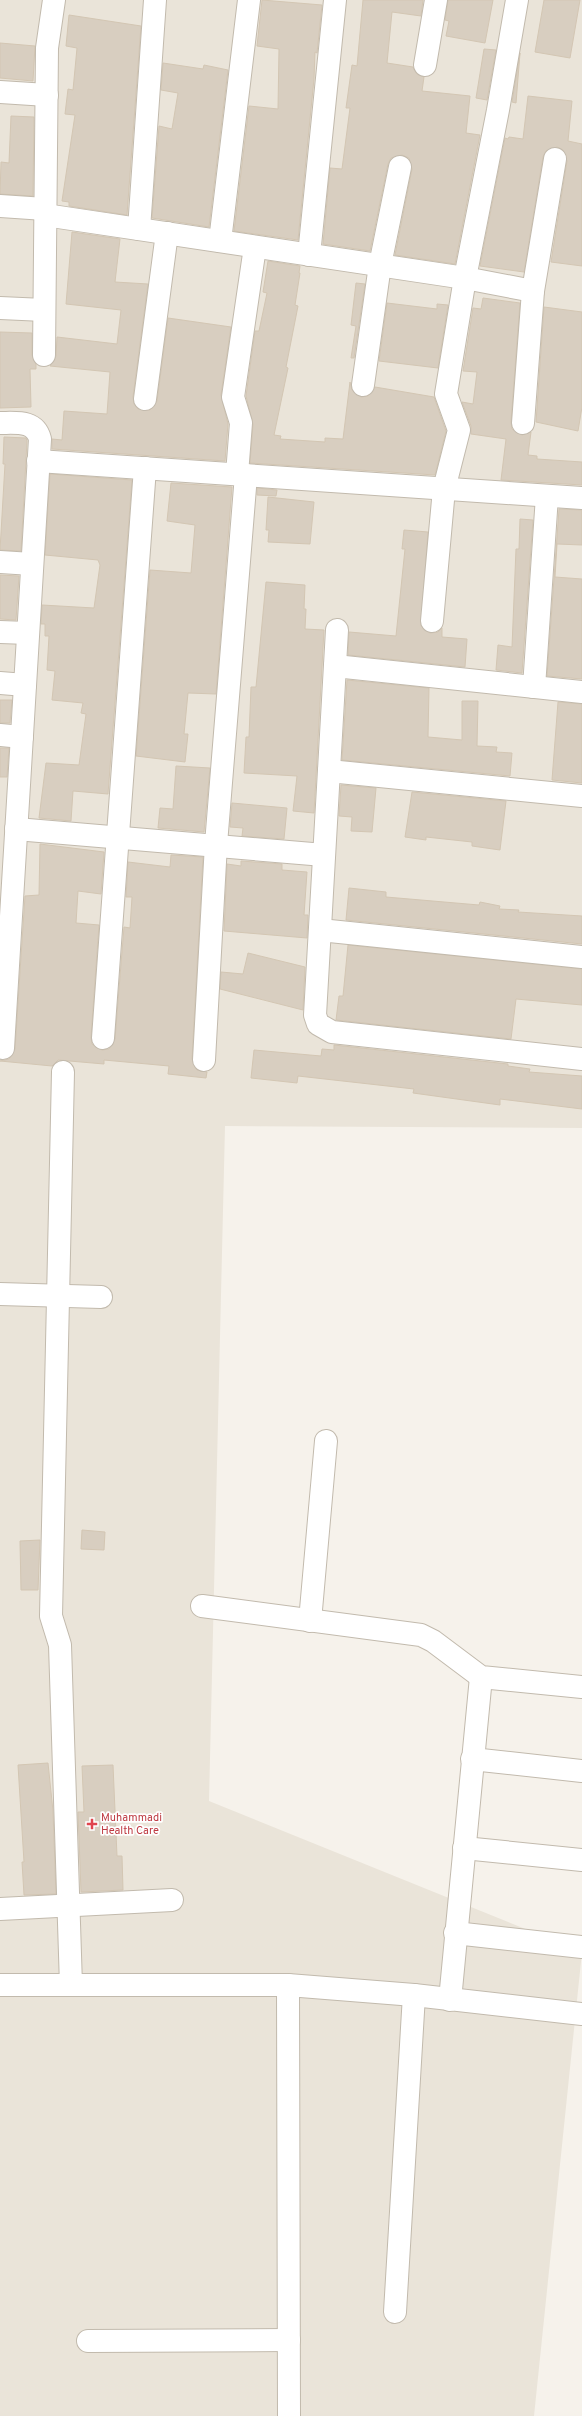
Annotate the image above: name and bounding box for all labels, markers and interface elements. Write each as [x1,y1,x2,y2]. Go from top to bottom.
place label: Muhammadi Health Care [101,1811,162,1838]
marker: Muhammadi Health Care [86,1818,98,1830]

